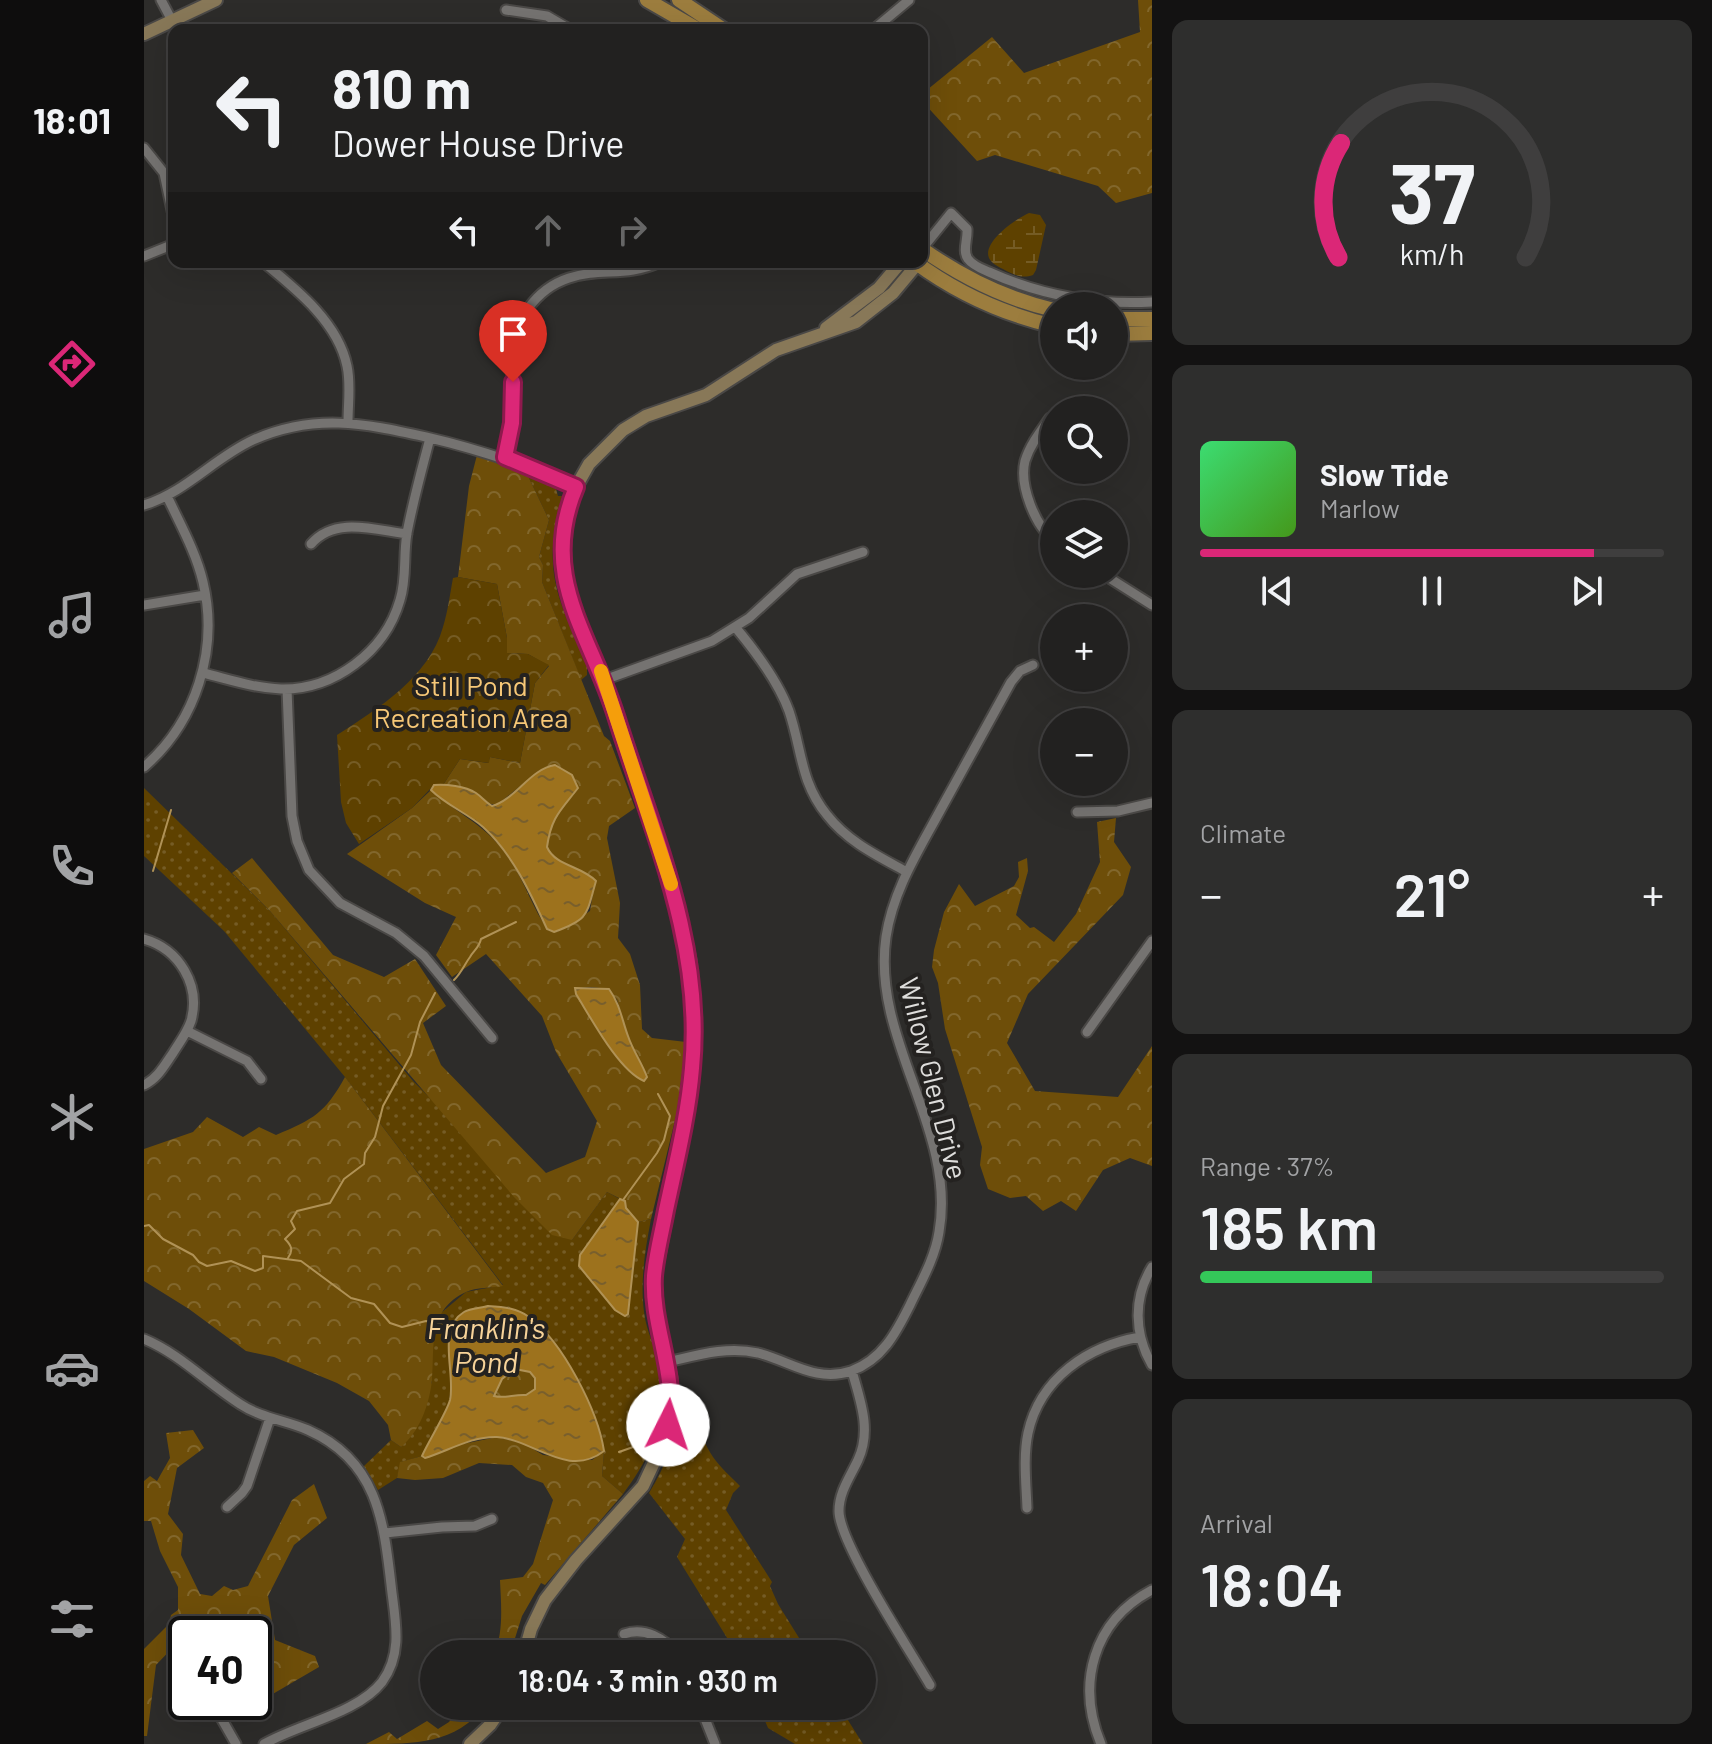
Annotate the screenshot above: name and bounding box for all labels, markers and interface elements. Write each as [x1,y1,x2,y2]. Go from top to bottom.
text: 810 m [332,53,471,120]
icon: left [200,56,304,160]
text: 18:01 [33,98,111,141]
text: Dower House Drive [332,121,624,164]
text: 37 [1389,141,1475,241]
icon: left [442,208,486,252]
icon: ahead [526,208,570,252]
icon: right [610,208,654,252]
text: km/h [1400,237,1464,272]
map controls [1040,292,1128,796]
button: sound [1040,292,1128,380]
pin [479,300,547,382]
icon: arrive [491,312,535,356]
icon: directions [44,336,100,392]
button: search [1040,396,1128,484]
text: Slow Tide [1320,456,1449,492]
text: Marlow [1320,492,1400,523]
button: layers [1040,500,1128,588]
icon: previous [1255,569,1299,613]
icon: pause [1410,569,1454,613]
icon: next [1565,569,1609,613]
icon: music [44,587,100,643]
button: + [1040,604,1128,692]
park label: Still Pond Recreation Area [374,668,569,734]
button: − [1040,708,1128,796]
text: Climate [1200,817,1286,848]
icon: phone [44,838,100,894]
text: 21° [1394,857,1470,929]
text: − [1200,867,1222,920]
text: + [1642,867,1664,920]
street label: Willow Glen Drive [893,974,975,1182]
icon: climate [44,1089,100,1145]
text: Range · 37% [1200,1150,1335,1181]
text: 185 km [1200,1190,1378,1262]
water label: Franklin's Pond [427,1309,545,1379]
icon: car [44,1340,100,1396]
position arrow [626,1383,710,1467]
text: Arrival [1200,1507,1273,1538]
text: 18:04 [1200,1547,1344,1619]
icon: filters [44,1591,100,1647]
speed limit sign: 40 [168,1616,272,1720]
text: 18:04 · 3 min · 930 m [518,1662,778,1698]

